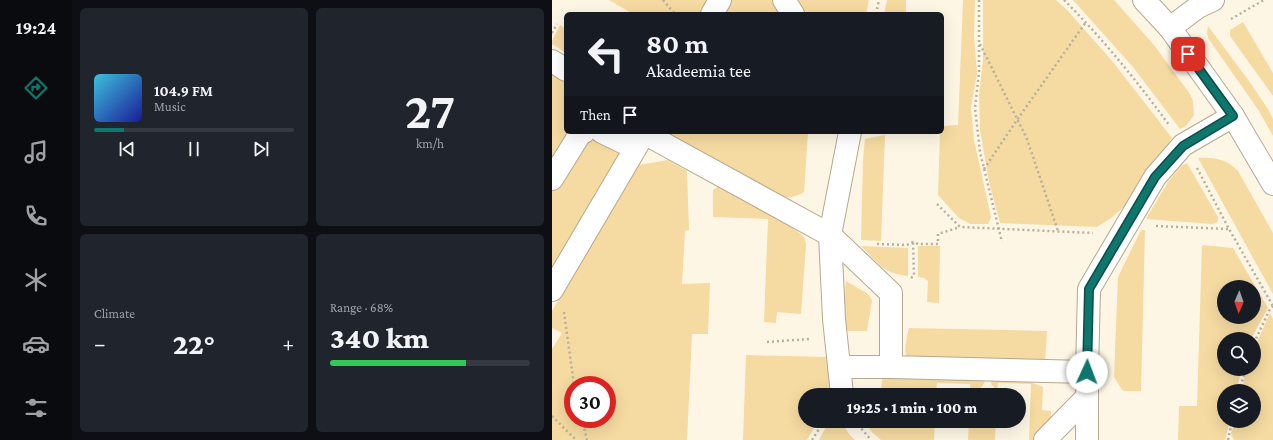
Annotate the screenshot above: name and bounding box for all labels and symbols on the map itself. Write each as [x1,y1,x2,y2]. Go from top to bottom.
pin [1171,37,1205,71]
north arrow [1217,280,1261,324]
position arrow [1066,351,1108,393]
speed limit sign: 30 [564,376,616,428]

